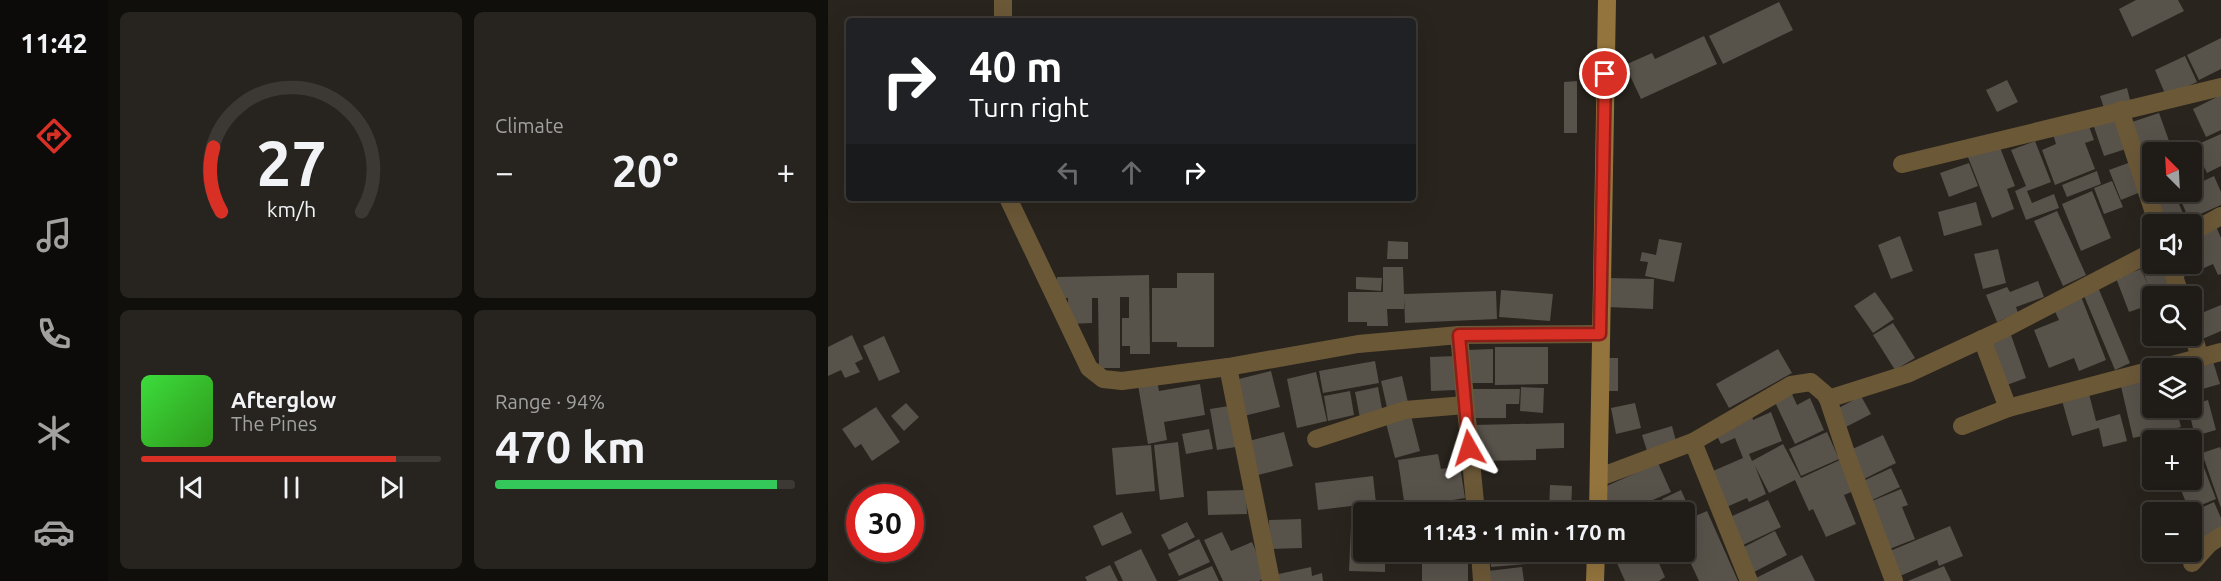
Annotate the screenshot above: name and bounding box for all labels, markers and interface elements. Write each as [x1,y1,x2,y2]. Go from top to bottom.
text: 11:42 [20,28,88,58]
icon: right [870,42,948,120]
text: 40 m [969,43,1063,90]
pin [1579,48,1630,99]
icon: arrive [1588,57,1621,90]
text: Turn right [969,92,1089,122]
text: Climate [495,114,564,137]
icon: directions [33,115,75,157]
text: 27 [256,128,326,198]
north arrow [2142,142,2202,202]
map controls [2142,142,2202,562]
text: 20° [612,145,678,196]
text: − [495,153,514,190]
text: + [776,153,795,190]
icon: left [1052,156,1085,189]
icon: ahead [1115,156,1148,189]
icon: right [1178,156,1211,189]
text: km/h [266,197,316,221]
icon: music [33,214,75,256]
button: sound [2142,214,2202,274]
button: search [2142,286,2202,346]
icon: phone [33,313,75,355]
button: layers [2142,358,2202,418]
text: Afterglow [231,387,336,412]
text: Range · 94% [495,390,605,413]
icon: climate [33,412,75,454]
text: The Pines [231,412,317,435]
position arrow [1437,416,1501,480]
text: 470 km [495,421,646,472]
button: + [2142,430,2202,490]
icon: previous [175,471,208,504]
icon: pause [275,471,308,504]
icon: next [375,471,408,504]
speed limit sign: 30 [846,484,924,562]
button: − [2142,502,2202,562]
icon: car [33,511,75,553]
text: 11:43 · 1 min · 170 m [1422,519,1626,544]

